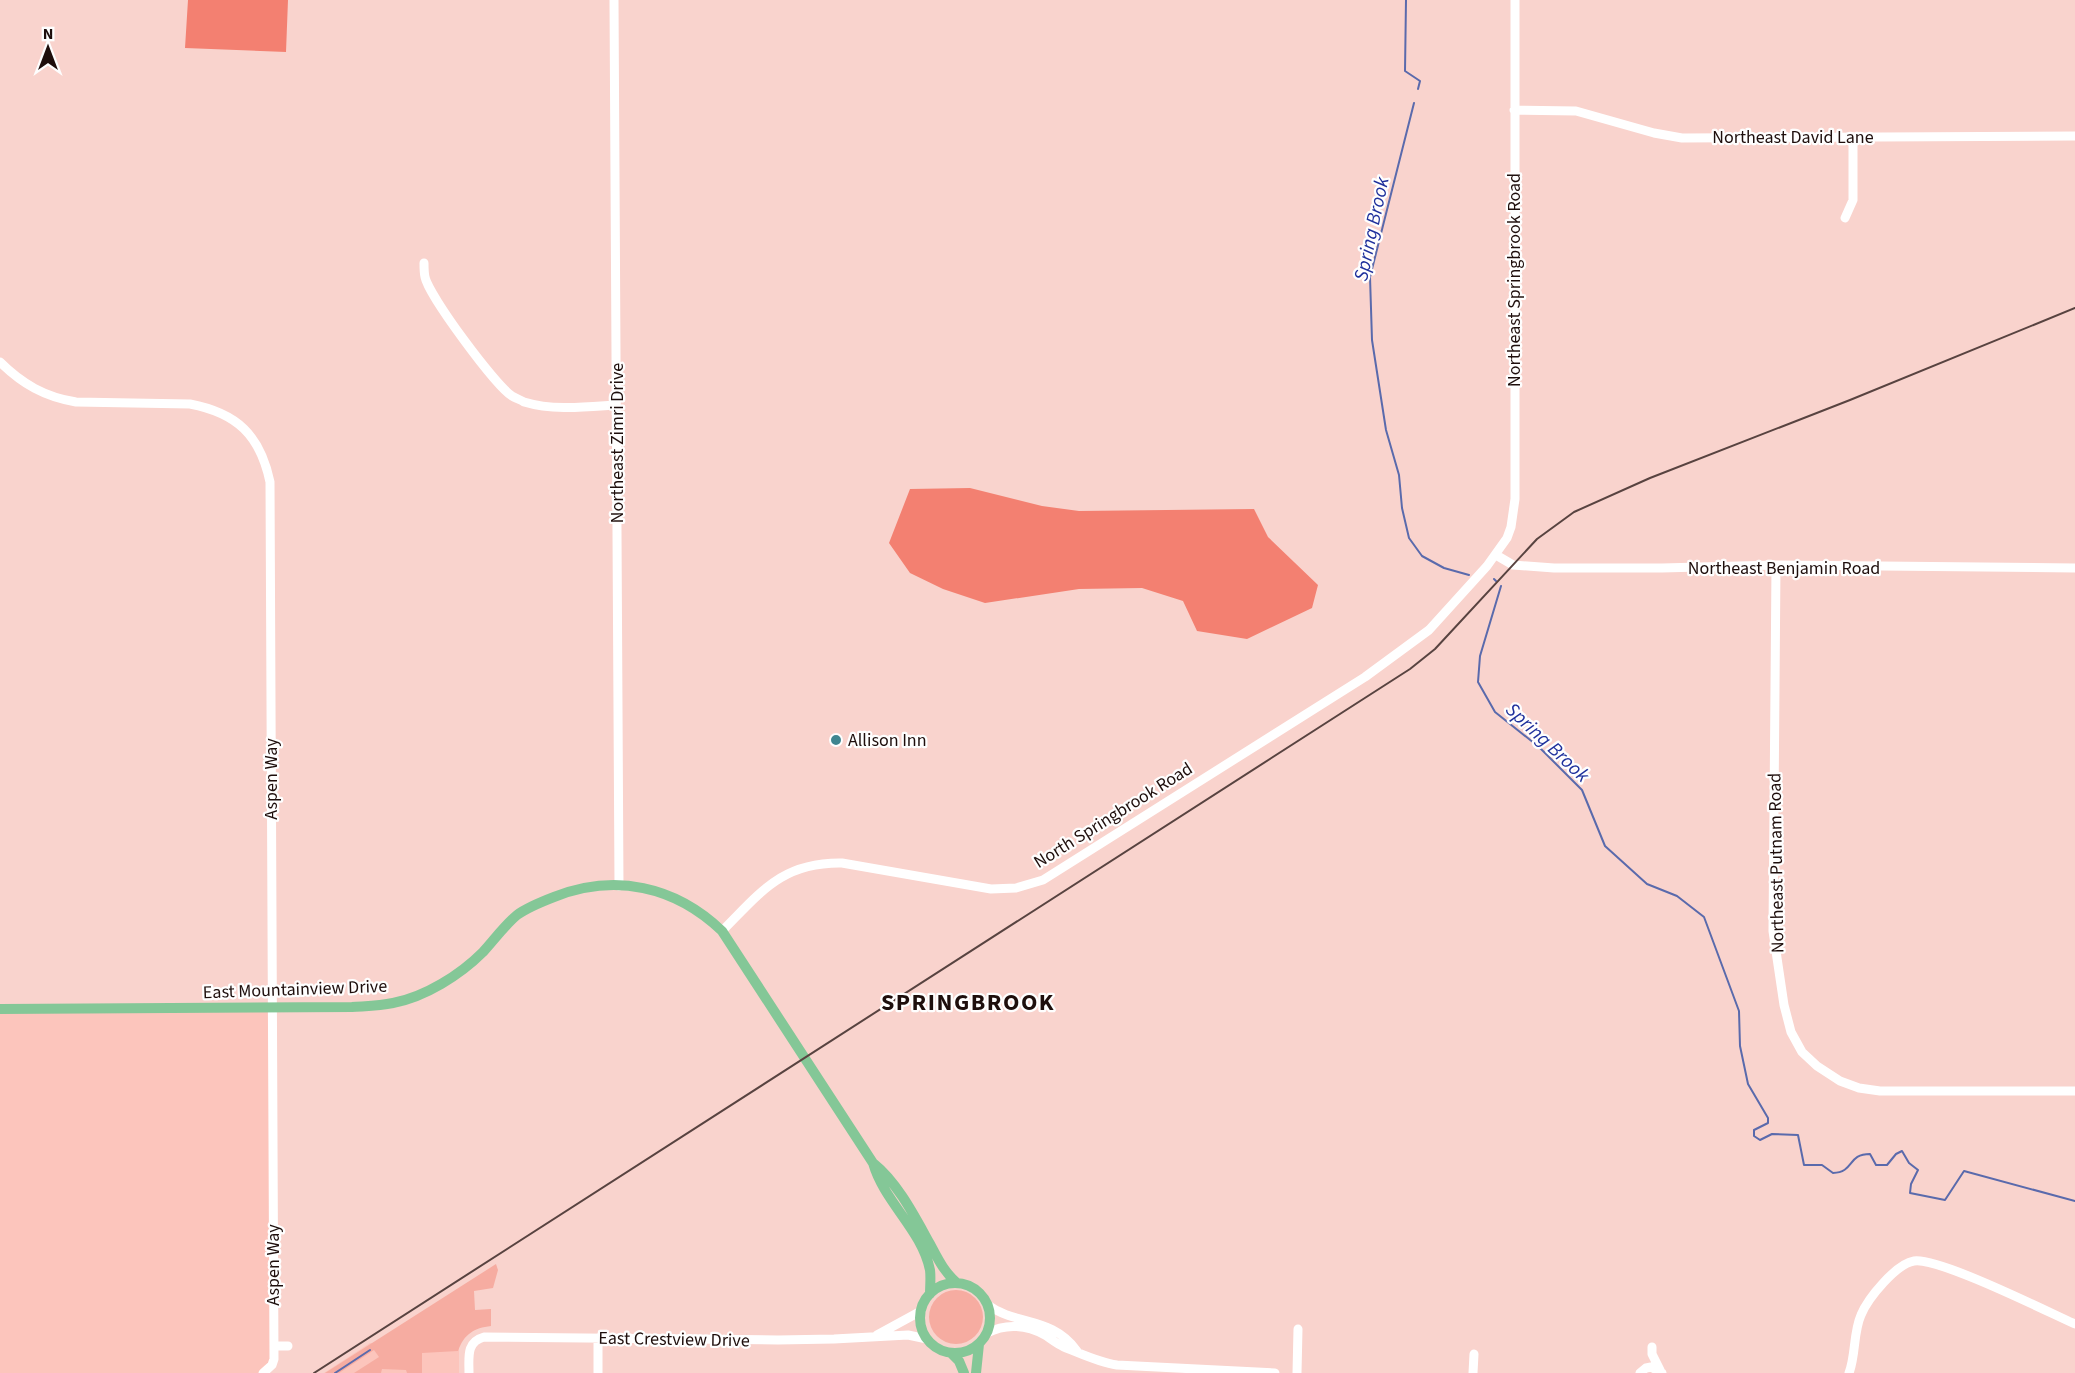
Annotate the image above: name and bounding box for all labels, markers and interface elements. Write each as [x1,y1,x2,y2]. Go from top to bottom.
north arrow [18,18,78,78]
text: N [43,23,53,45]
street label: Northeast David Lane [1712,125,1874,150]
street label: Northeast Springbrook Road [1502,173,1527,387]
water label: Spring Brook [1347,174,1397,284]
street label: Northeast Zimri Drive [605,363,630,523]
street label: Northeast Benjamin Road [1688,556,1880,581]
water label: Spring Brook [1499,696,1596,789]
place label: Allison Inn [848,728,927,753]
marker: Allison Inn [829,733,843,747]
street label: Aspen Way [259,738,284,820]
street label: North Springbrook Road [1029,756,1197,875]
street label: Northeast Putnam Road [1762,773,1791,953]
street label: East Mountainview Drive [202,974,388,1005]
district label: SPRINGBROOK [881,985,1055,1020]
street label: Aspen Way [261,1224,286,1306]
street label: East Crestview Drive [598,1326,750,1353]

